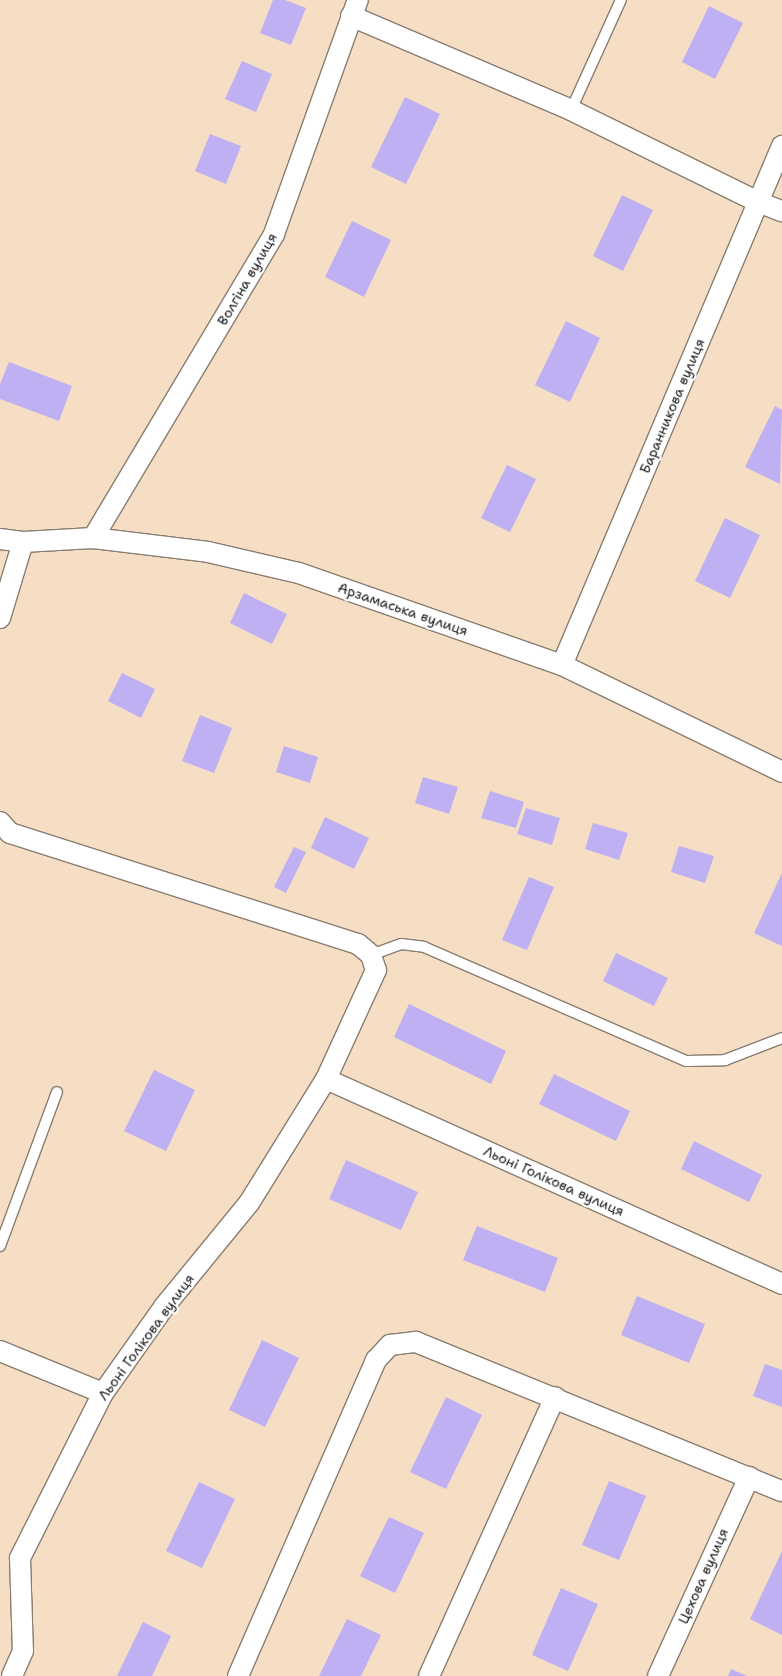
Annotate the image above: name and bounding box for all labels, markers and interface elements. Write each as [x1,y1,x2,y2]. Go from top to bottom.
street label: Волгіна вулиця [214,230,280,328]
street label: Баранникова вулиця [636,336,708,476]
street label: Арзамаська вулиця [336,579,470,639]
street label: Льоні Голікова вулиця [481,1142,627,1220]
street label: Льоні Голікова вулиця [94,1270,198,1404]
street label: Цехова вулиця [674,1526,732,1626]

